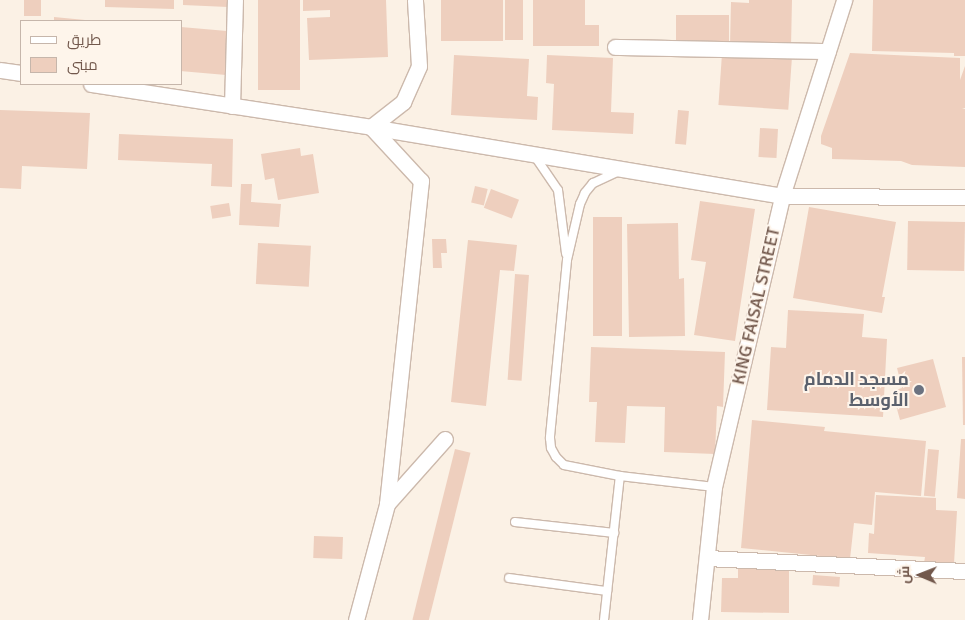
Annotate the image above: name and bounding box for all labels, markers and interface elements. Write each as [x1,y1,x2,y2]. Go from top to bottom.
legend [20,20,182,85]
text: طريق [67,31,101,49]
text: مبنى [67,56,98,74]
street label: KING FAISAL STREET [727,225,785,387]
place label: مسجد الدمام الأوسط [804,369,909,412]
marker: مسجد الدمام الأوسط [913,384,925,396]
north arrow [895,550,945,600]
text: ش [896,566,913,584]

